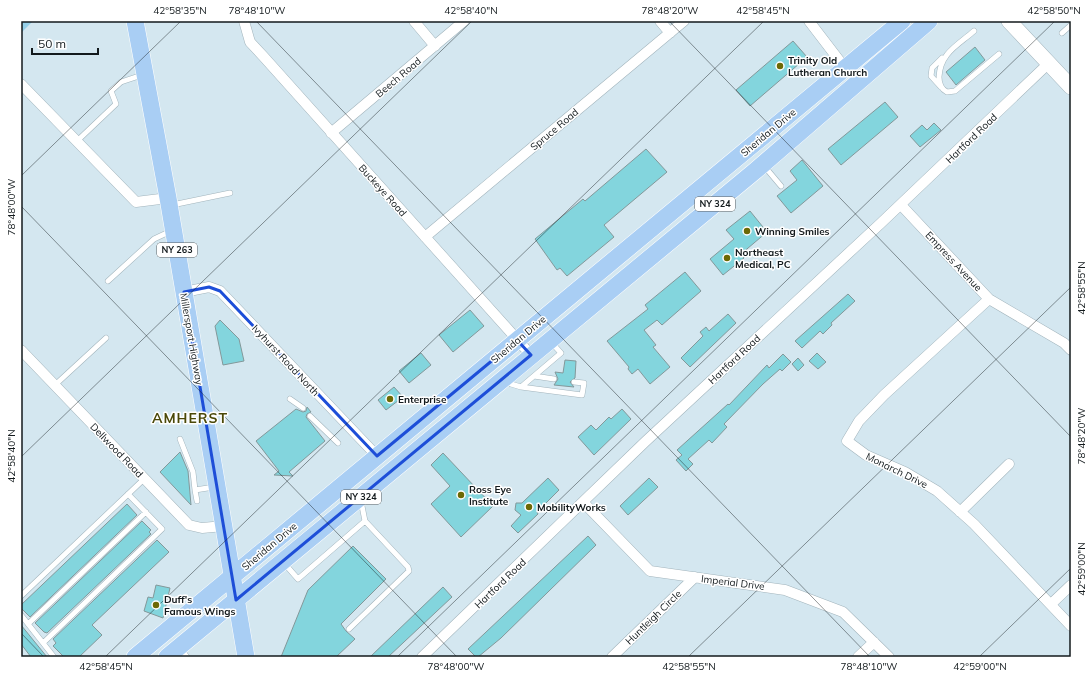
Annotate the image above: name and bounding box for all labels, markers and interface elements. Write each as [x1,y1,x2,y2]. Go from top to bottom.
text: 42°58'35"N [153,4,207,17]
text: 78°48'10"W [229,4,285,17]
text: 42°58'40"N [444,4,498,17]
text: 78°48'20"W [642,4,698,17]
text: 42°58'45"N [736,4,790,17]
text: 42°58'50"N [1027,4,1081,17]
scale bar [32,30,98,56]
text: 50 m [38,36,66,51]
place label: Trinity Old Lutheran Church [788,54,867,79]
street label: Beech Road [373,55,424,100]
marker: Trinity Old Lutheran Church [775,61,785,71]
street label: Spruce Road [528,105,581,153]
street label: Sheridan Drive [738,105,799,159]
street label: Hartford Road [943,111,1000,166]
street label: Buckeye Road [356,162,409,219]
text: 78°48'00"W [5,179,18,235]
road number: NY 324 [695,197,735,211]
place label: Winning Smiles [755,225,830,238]
marker: Winning Smiles [742,226,752,236]
street label: Empress Avenue [923,229,985,294]
road number: NY 263 [157,243,197,257]
place label: Northeast Medical, PC [735,246,791,271]
marker: Northeast Medical, PC [722,253,732,263]
text: 42°58'55"N [1075,261,1088,315]
street label: Millersport Highway [177,292,206,387]
street label: Sheridan Drive [488,312,549,366]
street label: Ivyhurst Road North [249,322,322,399]
street label: Hartford Road [706,332,763,387]
place label: Enterprise [398,393,447,406]
marker: Enterprise [385,394,395,404]
text: 78°48'20"W [1075,408,1088,464]
district label: AMHERST [152,409,228,427]
street label: Dellwood Road [87,420,146,480]
text: 42°58'40"N [5,429,18,483]
street label: Monarch Drive [864,450,930,491]
place label: Ross Eye Institute [469,483,512,508]
road number: NY 324 [341,490,381,504]
marker: Ross Eye Institute [456,490,466,500]
place label: MobilityWorks [537,501,606,514]
marker: MobilityWorks [524,502,534,512]
street label: Sheridan Drive [239,519,300,573]
text: 42°59'00"N [1075,542,1088,596]
street label: Hartford Road [472,556,529,611]
street label: Imperial Drive [700,572,765,593]
street label: Huntleigh Circle [623,587,684,647]
place label: Duff's Famous Wings [164,593,235,618]
marker: Duff's Famous Wings [151,600,161,610]
text: 42°58'45"N [79,660,133,673]
text: 78°48'00"W [428,660,484,673]
text: 42°58'55"N [662,660,716,673]
text: 78°48'10"W [841,660,897,673]
text: 42°59'00"N [953,660,1007,673]

